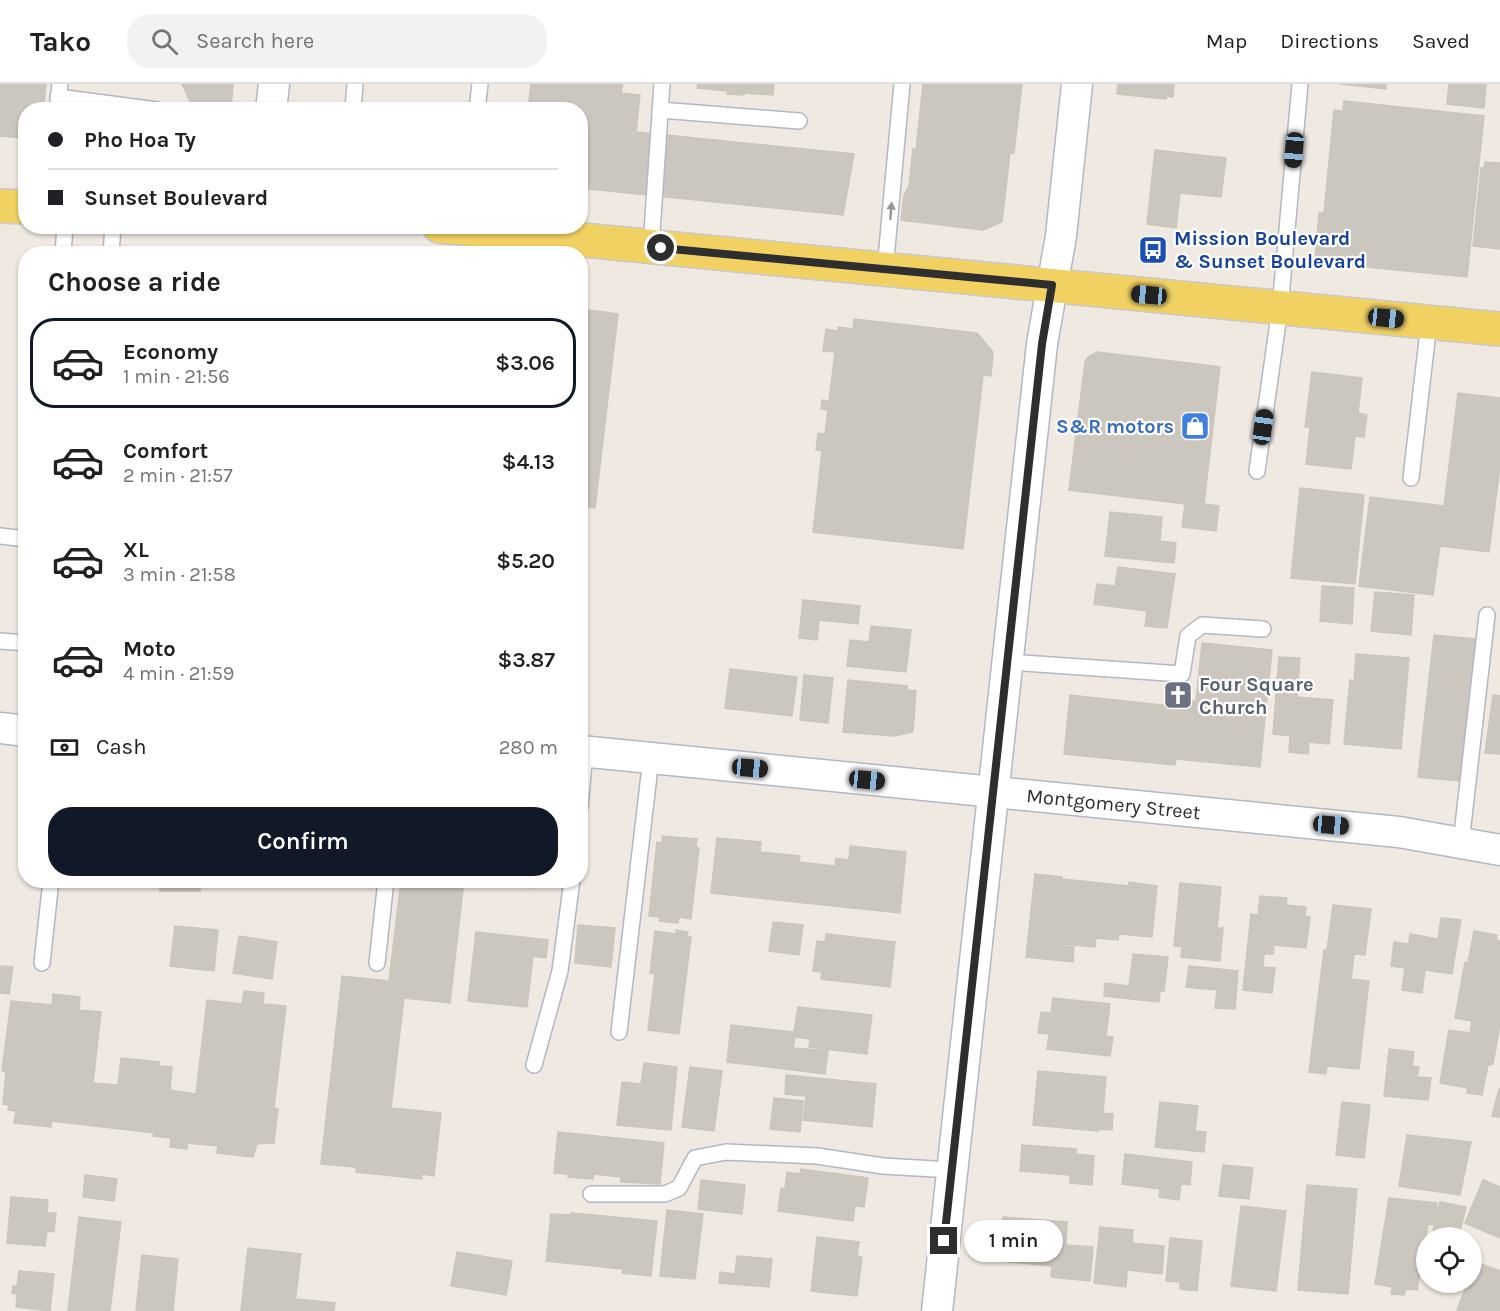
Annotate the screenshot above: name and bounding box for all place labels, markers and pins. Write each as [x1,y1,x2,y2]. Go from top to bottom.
place label: Mission Boulevard & Sunset Boulevard [1174,227,1366,273]
bus stop icon: Mission Boulevard & Sunset Boulevard [1137,234,1169,266]
shop icon: S&R motors [1179,410,1211,442]
place label: S&R motors [1056,415,1174,438]
place label: Four Square Church [1199,673,1314,719]
church icon: Four Square Church [1162,679,1194,711]

